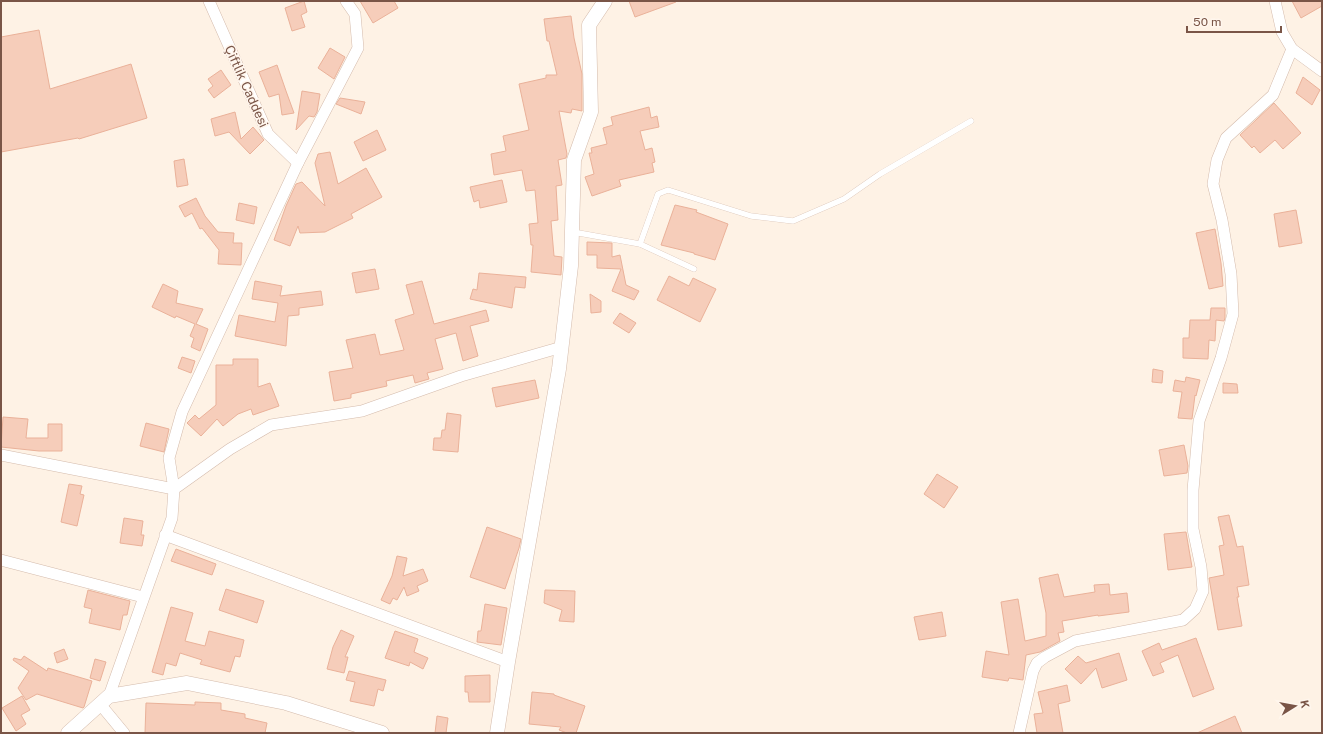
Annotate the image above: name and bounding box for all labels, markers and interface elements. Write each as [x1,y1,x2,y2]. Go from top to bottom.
scale bar [1187,8,1281,34]
text: 50 m [1193,15,1221,29]
street label: Çiftlik Caddesi [222,43,271,130]
north arrow [1275,686,1315,726]
text: K [1298,699,1311,709]

